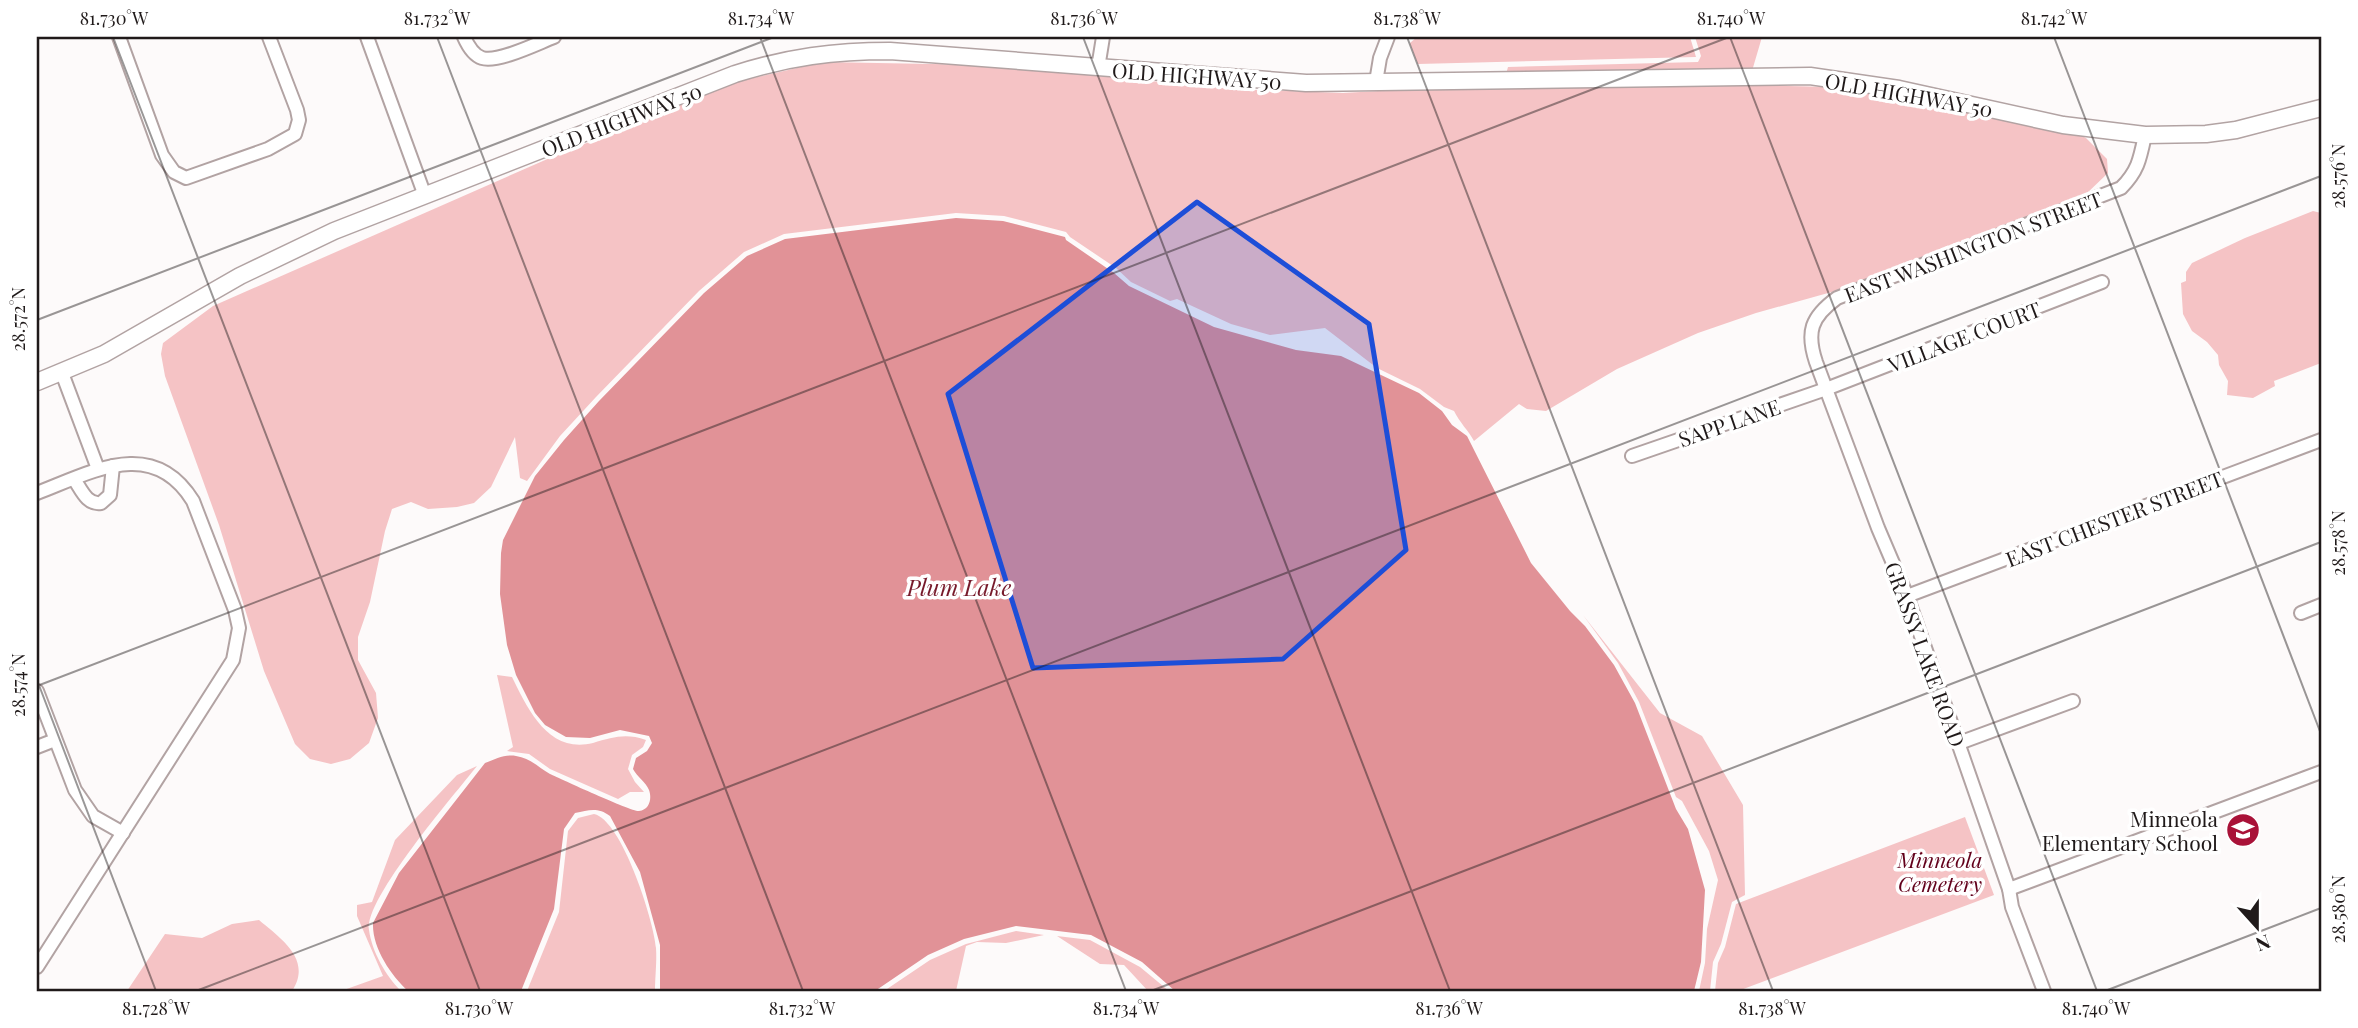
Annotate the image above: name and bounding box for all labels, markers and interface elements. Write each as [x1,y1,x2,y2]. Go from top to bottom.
text: 81.730°W [80,6,149,30]
text: 81.732°W [404,6,471,30]
text: 81.734°W [728,6,795,30]
text: 81.736°W [1050,6,1118,30]
text: 81.738°W [1373,6,1442,30]
text: 81.740°W [1697,6,1766,30]
text: 81.742°W [2021,6,2088,30]
street label: OLD HIGHWAY 50 [1111,55,1283,95]
street label: OLD HIGHWAY 50 [1823,65,1995,123]
street label: OLD HIGHWAY 50 [537,75,705,163]
text: 28.576°N [2326,143,2350,209]
street label: EAST WASHINGTON STREET [1840,184,2106,308]
text: 28.572°N [6,287,30,351]
street label: VILLAGE COURT [1883,294,2044,378]
street label: SAPP LANE [1674,391,1784,453]
street label: EAST CHESTER STREET [2001,464,2227,572]
text: 28.578°N [2326,510,2350,576]
street label: GRASSY LAKE ROAD [1879,558,1973,750]
water label: Plum Lake [906,571,1011,602]
text: 28.574°N [6,653,30,717]
place label: Minneola Elementary School [2042,804,2219,856]
school or university icon: Minneola Elementary School [2224,811,2262,849]
park label: Minneola Cemetery [1897,845,1982,897]
text: 28.580°N [2326,875,2350,943]
north arrow [2222,892,2292,962]
text: N [2252,929,2275,958]
text: 81.728°W [122,996,191,1020]
text: 81.730°W [445,996,514,1020]
text: 81.732°W [769,996,836,1020]
text: 81.734°W [1093,996,1160,1020]
text: 81.736°W [1415,996,1483,1020]
text: 81.738°W [1738,996,1807,1020]
text: 81.740°W [2062,996,2131,1020]

